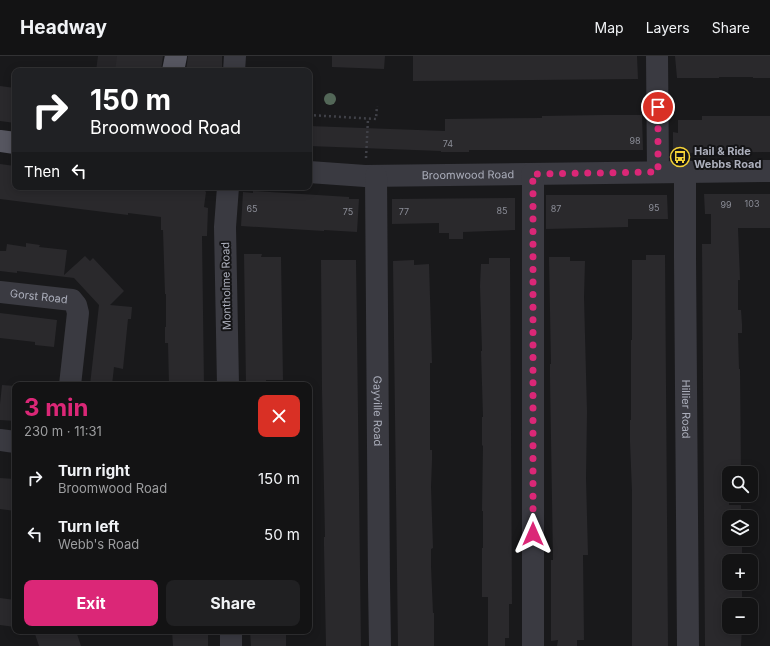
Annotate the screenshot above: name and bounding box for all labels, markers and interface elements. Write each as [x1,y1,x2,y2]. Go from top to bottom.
text: Headway [20,16,107,39]
text: Map [595,19,624,36]
text: Layers [646,19,690,36]
text: Share [712,19,750,36]
text: 150 m [90,83,171,117]
icon: right [24,84,76,136]
pin [641,90,675,124]
icon: arrive [647,96,669,118]
text: Broomwood Road [90,117,241,138]
house number: 98 [629,135,641,146]
house number: 74 [443,138,453,149]
place label: Hail & Ride Webbs Road [694,144,761,171]
bus stop icon: Hail & Ride Webbs Road [669,146,691,168]
icon: left [68,160,90,182]
text: Then [24,162,60,181]
street label: Broomwood Road [422,167,514,182]
house number: 103 [745,198,760,209]
house number: 99 [720,199,732,210]
house number: 95 [648,202,660,213]
house number: 65 [246,203,258,214]
house number: 87 [551,203,561,214]
house number: 85 [496,205,508,216]
house number: 75 [343,206,353,217]
house number: 77 [399,206,409,217]
street label: Montholme Road [218,242,234,330]
street label: Gorst Road [9,286,68,306]
street label: Gayville Road [370,376,385,446]
street label: Hillier Road [679,379,693,439]
text: 3 min [24,393,89,422]
button: close [258,395,300,437]
text: 230 m · 11:31 [24,423,102,439]
text: Turn right [58,461,130,480]
map controls [722,466,758,634]
button: search [722,466,758,502]
icon: right [24,467,46,489]
text: 150 m [258,469,300,488]
text: Broomwood Road [58,480,167,496]
button: layers [722,510,758,546]
position arrow [512,513,554,555]
text: Turn left [58,517,119,536]
icon: left [24,523,46,545]
text: 50 m [264,525,300,544]
text: Webb's Road [58,536,139,552]
button: + [722,554,758,590]
button: Exit [24,580,158,626]
button: Share [166,580,300,626]
button: − [722,598,758,634]

